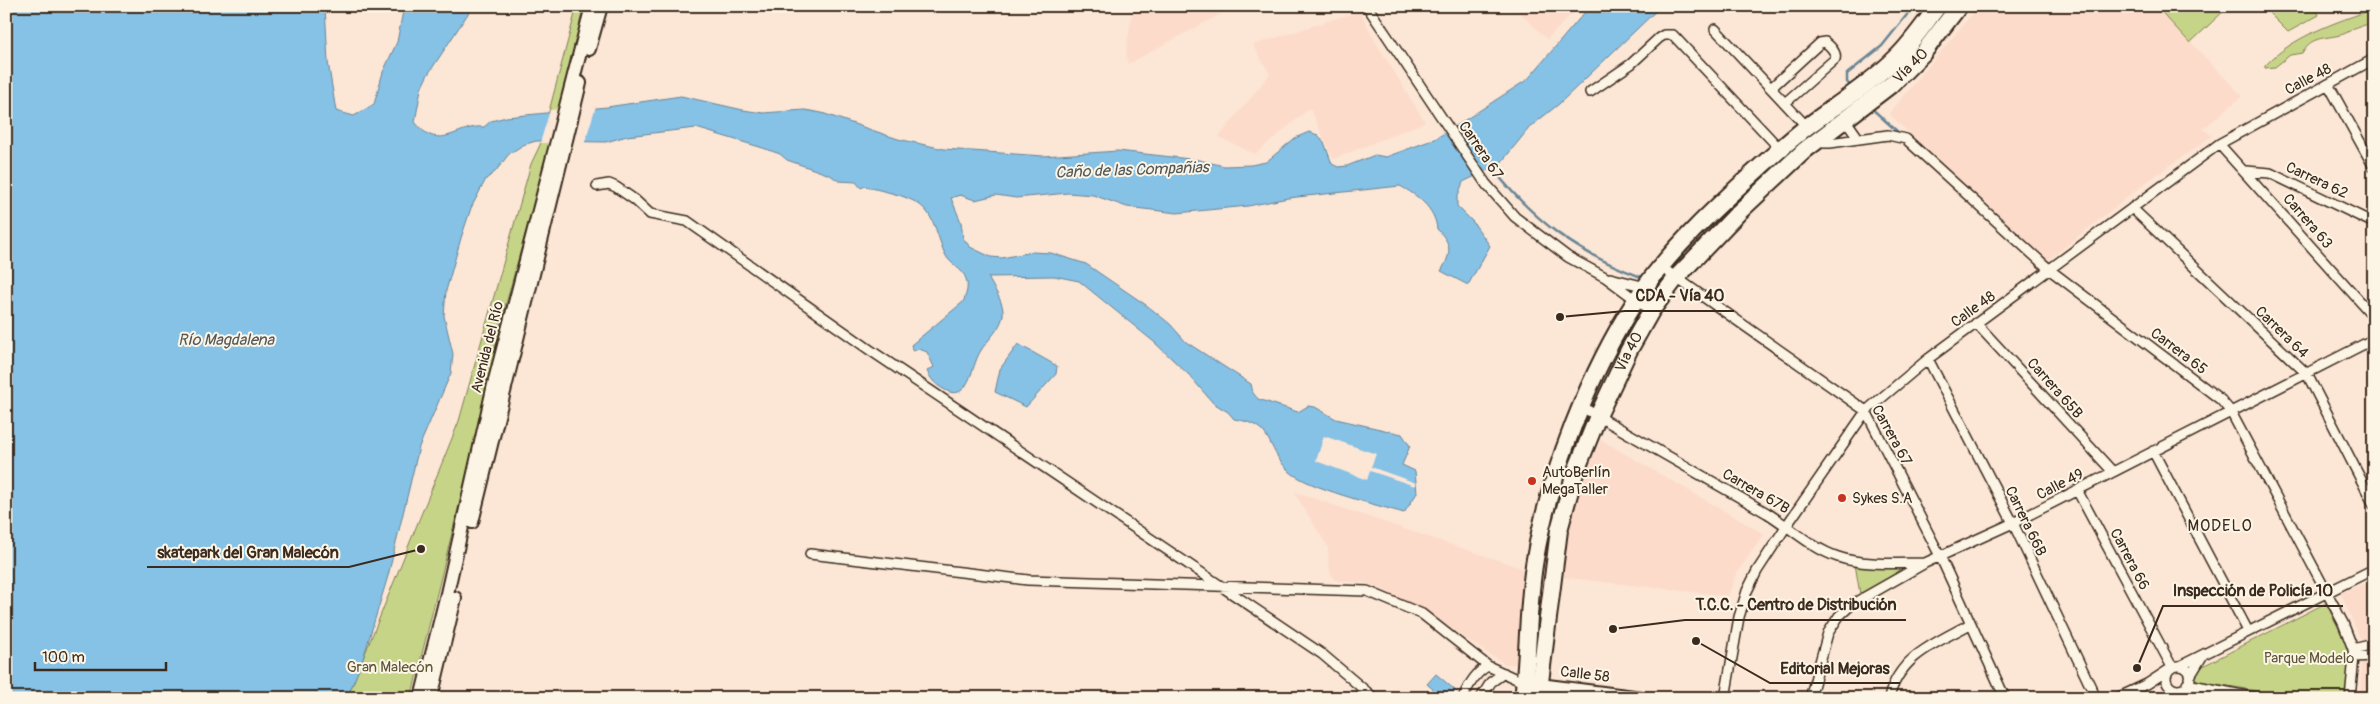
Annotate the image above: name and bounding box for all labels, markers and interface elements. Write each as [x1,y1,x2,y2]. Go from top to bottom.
street label: Vía 40 [1889,44,1932,88]
street label: Calle 48 [2282,59,2335,100]
street label: Carrera 67 [1454,118,1507,183]
water label: Caño de las Compañias [1055,157,1211,183]
street label: Carrera 62 [2283,158,2351,203]
street label: Carrera 63 [2279,190,2337,253]
callout: CDA - Vía 40 [1625,280,1734,311]
text: CDA - Vía 40 [1635,286,1725,306]
street label: Calle 48 [1947,287,2000,332]
street label: Avenida del Río [467,299,508,395]
street label: Carrera 64 [2251,302,2313,363]
street label: Carrera 65 [2146,324,2211,379]
street label: Vía 40 [1611,329,1647,375]
water label: Río Magdalena [178,330,276,350]
street label: Carrera 65B [2022,354,2087,423]
street label: Carrera 67 [1867,402,1916,469]
place label: AutoBerlín MegaTaller [1542,463,1610,499]
street label: Carrera 67B [1719,465,1793,518]
street label: Calle 49 [2033,465,2087,504]
marker: AutoBerlín MegaTaller [1526,475,1538,487]
street label: Carrera 66B [2000,483,2051,559]
place label: Sykes S.A [1852,489,1913,508]
marker: Sykes S.A [1836,492,1848,504]
district label: MODELO [2187,516,2253,536]
street label: Carrera 66 [2105,525,2154,593]
callout: skatepark del Gran Malecón [147,536,349,567]
text: skatepark del Gran Malecón [157,543,339,563]
callout: Inspección de Policía 10 [2163,575,2343,606]
text: Inspección de Policía 10 [2173,581,2333,601]
callout: T.C.C. - Centro de Distribución [1685,589,1906,620]
text: T.C.C. - Centro de Distribución [1694,595,1897,615]
scale bar [35,639,166,671]
text: 100 m [42,648,85,667]
park label: Parque Modelo [2264,649,2354,668]
callout: Editorial Mejoras [1770,652,1900,683]
park label: Gran Malecón [347,658,433,677]
text: Editorial Mejoras [1780,659,1891,679]
street label: Calle 58 [1559,662,1611,687]

